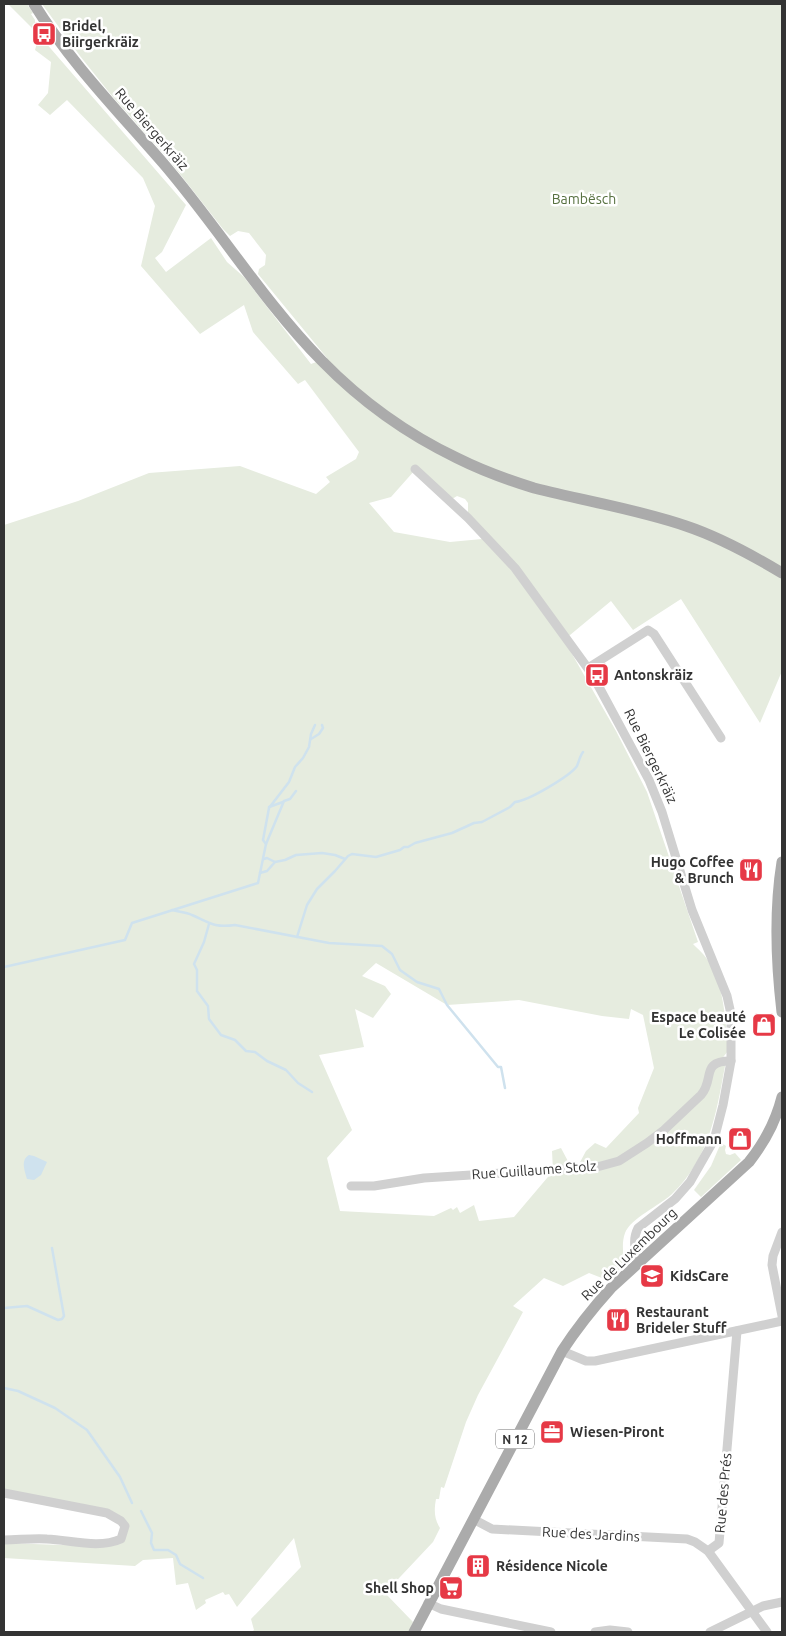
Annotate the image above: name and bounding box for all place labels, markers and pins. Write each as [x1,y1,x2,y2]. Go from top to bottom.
place label: Bridel, Biirgerkräiz [62,18,139,50]
bus stop icon: Bridel, Biirgerkräiz [31,21,57,47]
bus stop icon: Antonskräiz [584,662,610,688]
place label: Antonskräiz [614,667,693,683]
place label: Hugo Coffee & Brunch [651,854,734,886]
restaurant icon: Hugo Coffee & Brunch [738,857,764,883]
place label: Espace beauté Le Colisée [651,1009,746,1041]
shop icon: Espace beauté Le Colisée [751,1012,777,1038]
shop icon: Hoffmann [727,1126,753,1152]
place label: Hoffmann [656,1131,722,1147]
school or university icon: KidsCare [639,1263,665,1289]
place label: KidsCare [670,1268,729,1284]
place label: Restaurant Brideler Stuff [636,1304,727,1336]
restaurant icon: Restaurant Brideler Stuff [605,1307,631,1333]
office icon: Wiesen-Piront [539,1419,565,1445]
place label: Wiesen-Piront [570,1424,664,1440]
building icon: Résidence Nicole [465,1553,491,1579]
place label: Résidence Nicole [496,1558,608,1574]
supermarket icon: Shell Shop [438,1575,464,1601]
place label: Shell Shop [365,1580,434,1596]

